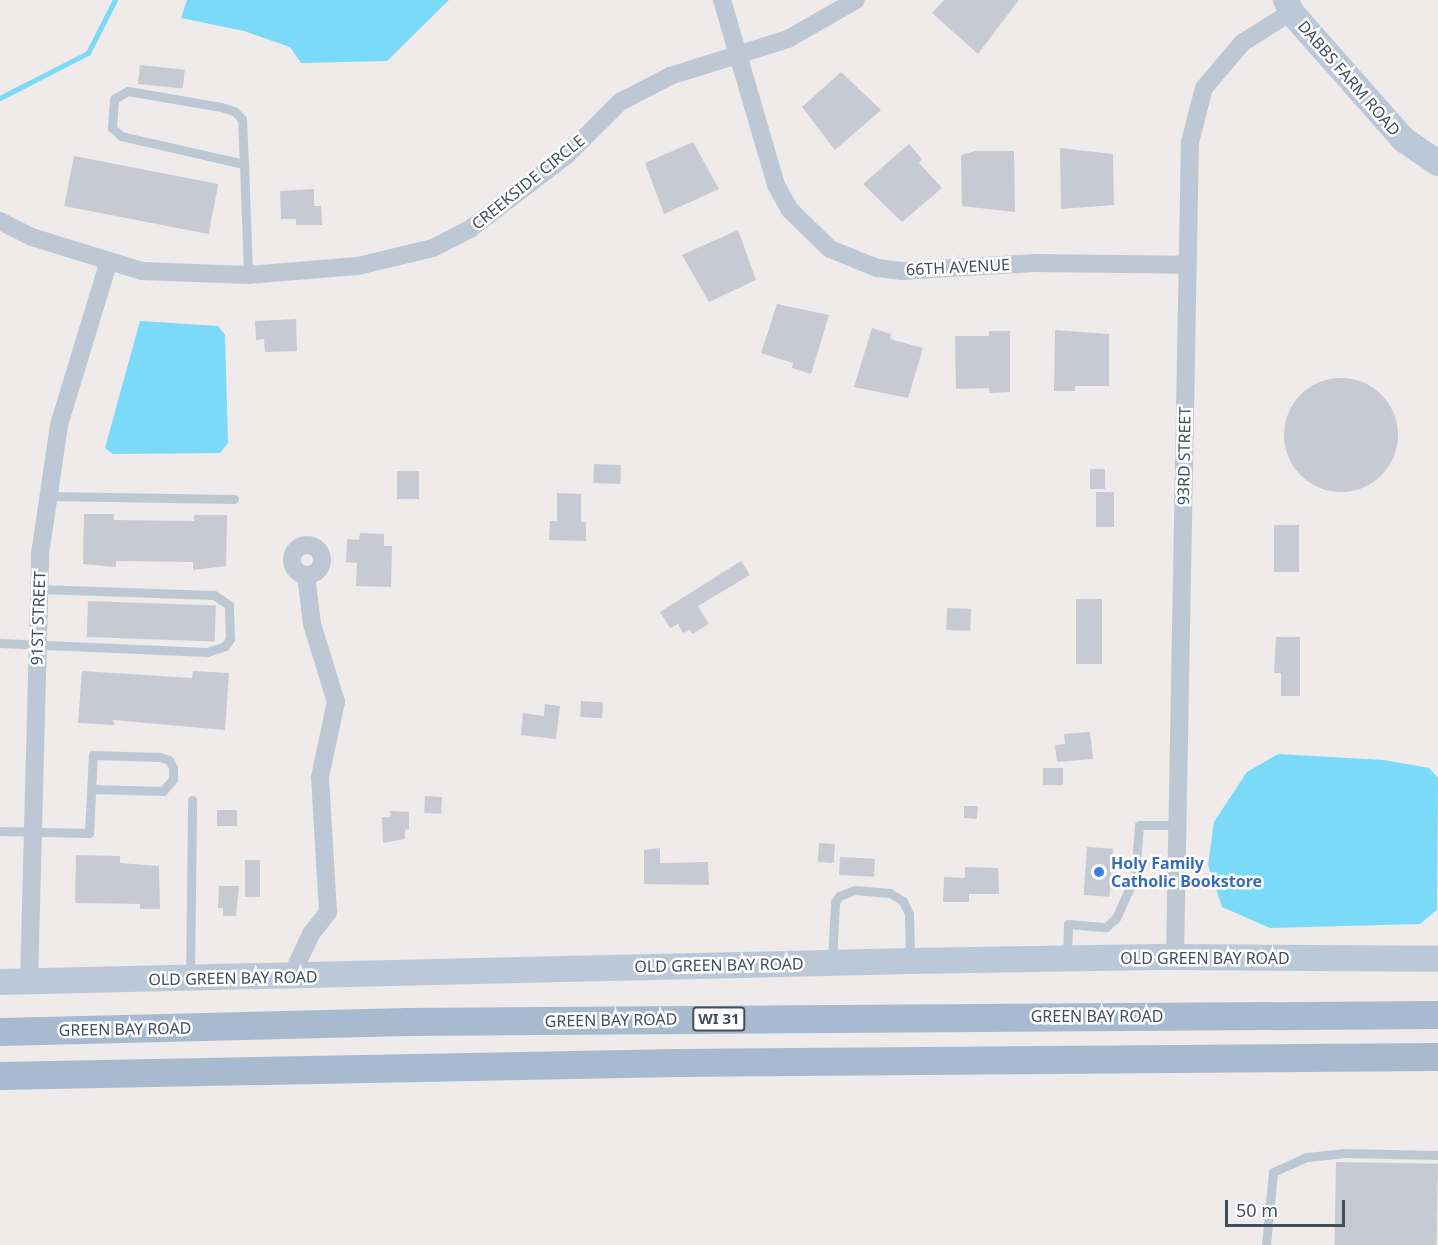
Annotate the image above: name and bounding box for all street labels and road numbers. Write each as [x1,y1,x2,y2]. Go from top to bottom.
street label: DABBS FARM ROAD [1294,17,1404,139]
street label: CREEKSIDE CIRCLE [468,131,588,233]
street label: 66TH AVENUE [906,255,1010,279]
street label: 93RD STREET [1174,407,1194,505]
street label: 91ST STREET [27,570,49,666]
street label: OLD GREEN BAY ROAD [1120,948,1290,968]
street label: OLD GREEN BAY ROAD [634,954,804,976]
street label: OLD GREEN BAY ROAD [148,967,318,989]
street label: GREEN BAY ROAD [1031,1006,1163,1026]
road number: WI 31 [692,1007,746,1031]
street label: GREEN BAY ROAD [545,1009,677,1031]
street label: GREEN BAY ROAD [59,1018,191,1040]

